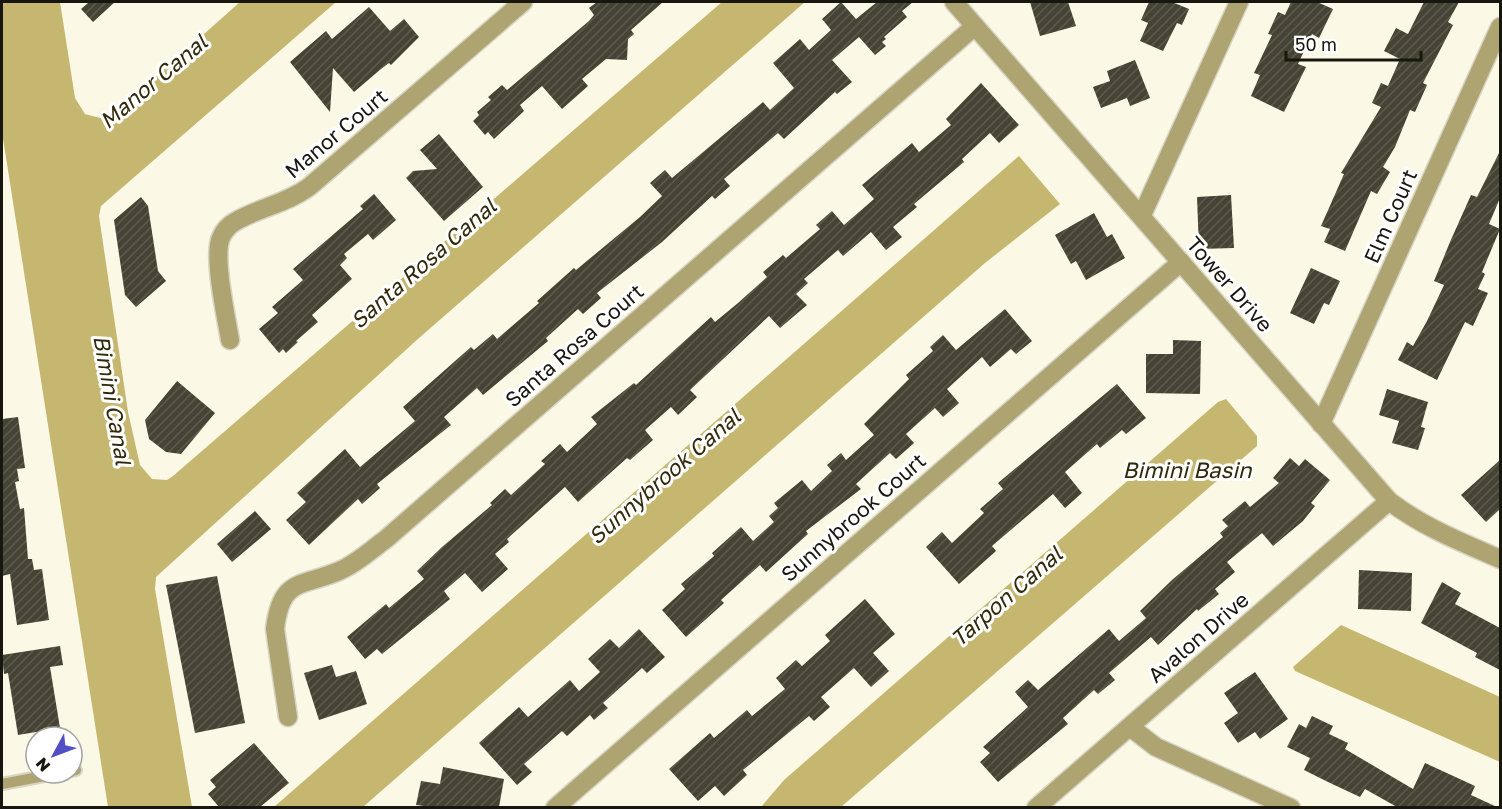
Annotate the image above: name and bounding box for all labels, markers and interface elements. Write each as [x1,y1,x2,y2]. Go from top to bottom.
scale bar [1286,24,1421,62]
water label: Manor Canal [94,27,213,134]
text: 50 m [1295,33,1337,55]
street label: Manor Court [280,83,392,183]
street label: Elm Court [1358,165,1422,267]
water label: Santa Rosa Canal [345,192,502,334]
street label: Tower Drive [1181,231,1279,337]
street label: Santa Rosa Court [499,278,649,412]
water label: Bimini Canal [88,333,138,468]
water label: Sunnybrook Canal [582,402,746,549]
street label: Sunnybrook Court [775,447,931,587]
water label: Bimini Basin [1122,456,1253,483]
water label: Tarpon Canal [945,540,1068,652]
street label: Avalon Drive [1142,586,1254,688]
north arrow [24,725,84,785]
text: N [31,754,54,776]

